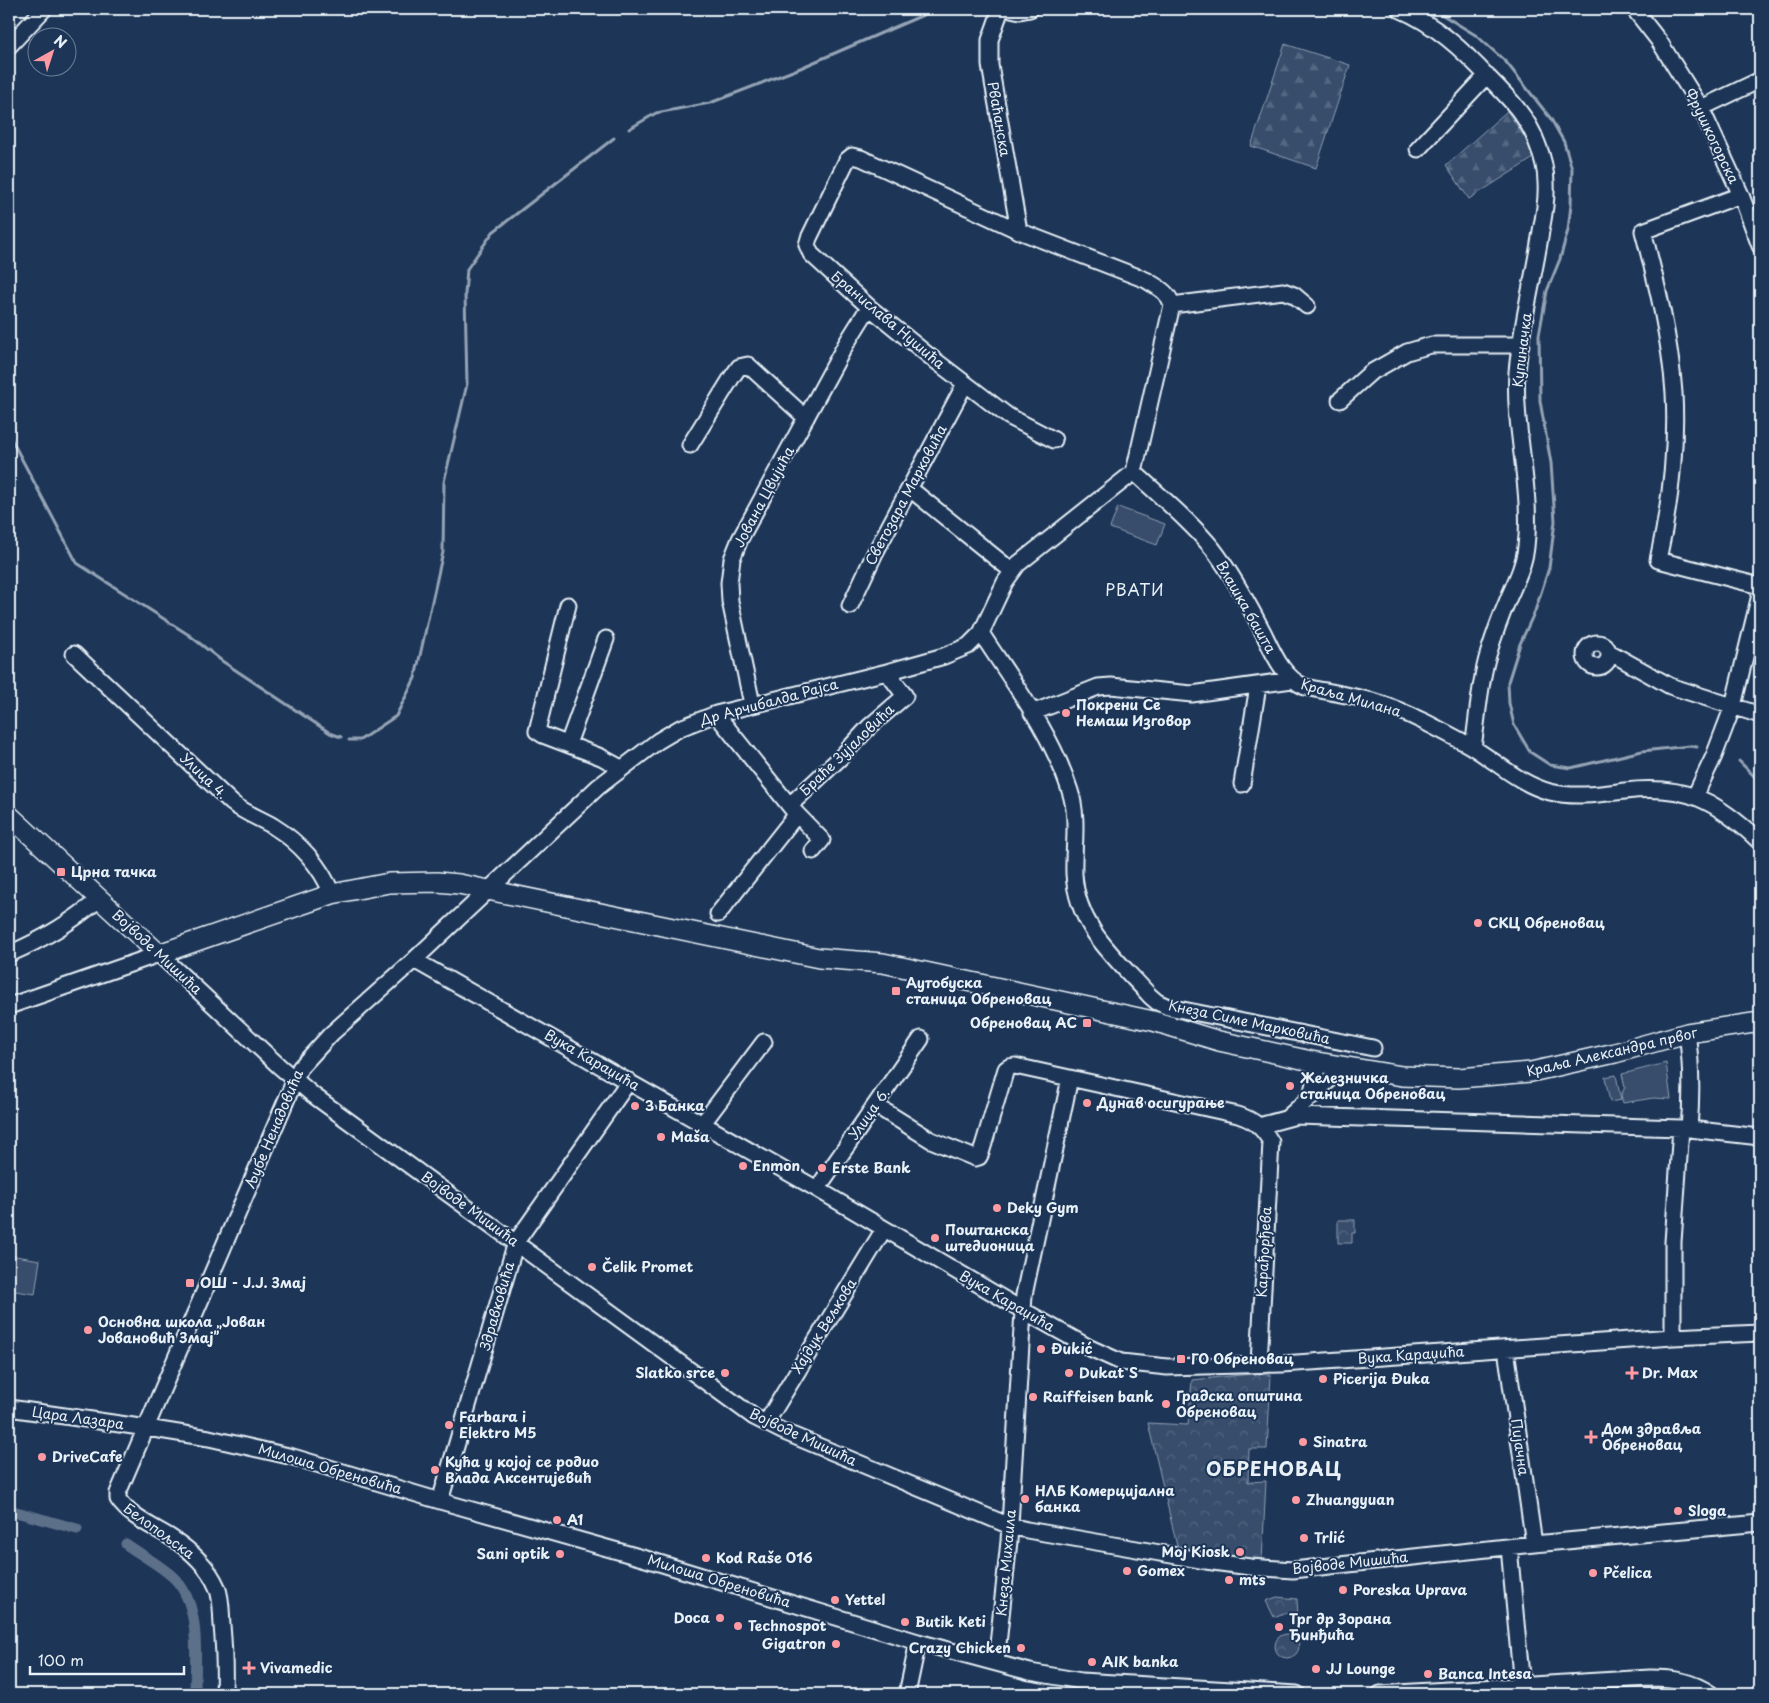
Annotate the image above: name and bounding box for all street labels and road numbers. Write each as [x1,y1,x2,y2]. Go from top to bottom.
street label: Рваћанска [983,80,1016,158]
street label: Фрушкогорска [1680,85,1745,187]
street label: Бранислава Нушића [827,266,950,374]
street label: Купиначка [1507,311,1537,388]
street label: Светозара Марковића [860,421,952,569]
street label: Јована Цвијића [728,442,799,551]
street label: Влашка башта [1211,556,1282,657]
street label: Др Арчибалда Рајса [697,673,841,730]
street label: Краља Милана [1299,673,1404,722]
street label: Браће Зујаловића [795,699,899,800]
street label: Улица 4. [176,748,233,803]
street label: Војводе Мишића [108,904,207,999]
street label: Кнеза Симе Марковића [1166,994,1332,1049]
street label: Краља Александра првог [1524,1021,1700,1081]
street label: Вука Караџића [541,1024,644,1095]
street label: Љубе Ненадовића [239,1066,308,1191]
street label: Улица 6. [843,1083,894,1144]
street label: Војводе Мишића [417,1166,524,1251]
street label: Карађорђева [1251,1206,1276,1298]
street label: Здравковића [474,1259,519,1354]
street label: Вука Караџића [956,1265,1059,1336]
street label: Хајдук Вељкова [786,1274,861,1377]
street label: Вука Караџића [1357,1340,1465,1369]
street label: Цара Лазара [31,1401,126,1434]
street label: Војводе Мишића [746,1402,861,1471]
street label: Пијачна [1506,1417,1535,1477]
street label: Милоша Обреновића [256,1438,405,1499]
street label: Белопољска [119,1498,199,1564]
street label: Кнеза Михаила [990,1508,1021,1617]
street label: Војводе Мишића [1291,1546,1409,1579]
street label: Милоша Обреновића [645,1549,793,1612]

